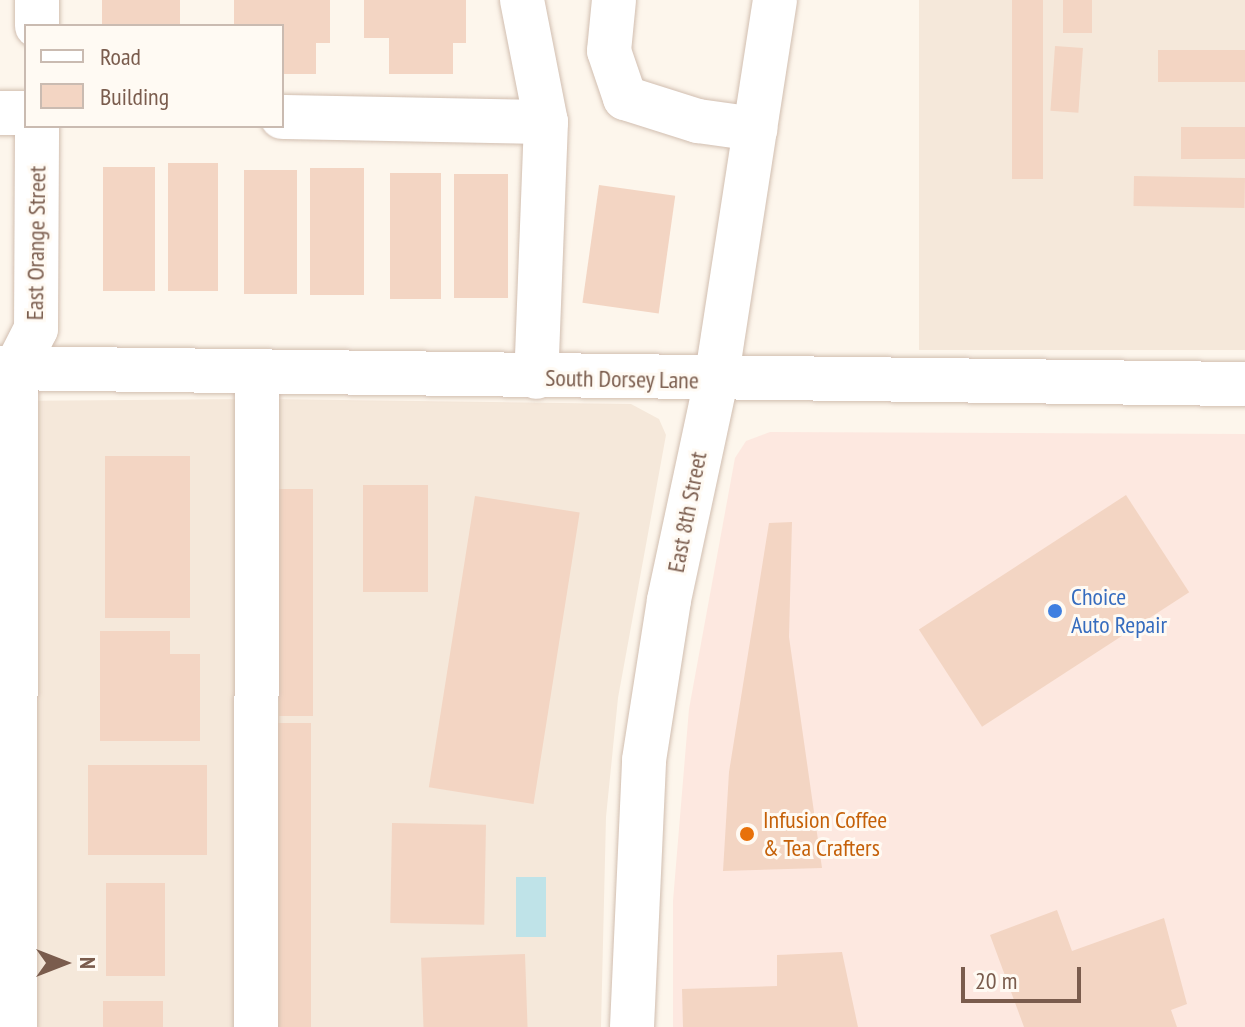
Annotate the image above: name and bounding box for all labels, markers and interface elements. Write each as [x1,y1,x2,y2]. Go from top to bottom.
legend [24,24,284,128]
text: Road [100,41,141,72]
text: Building [100,81,169,112]
street label: East Orange Street [20,165,52,321]
street label: South Dorsey Lane [545,363,699,395]
street label: East 8th Street [661,449,713,575]
place label: Choice Auto Repair [1071,583,1167,639]
marker: Choice Auto Repair [1046,602,1064,620]
place label: Infusion Coffee & Tea Crafters [763,806,887,862]
marker: Infusion Coffee & Tea Crafters [738,825,756,843]
north arrow [24,923,104,1003]
scale bar [965,951,1085,1001]
text: N [74,957,102,969]
text: 20 m [975,965,1017,996]

